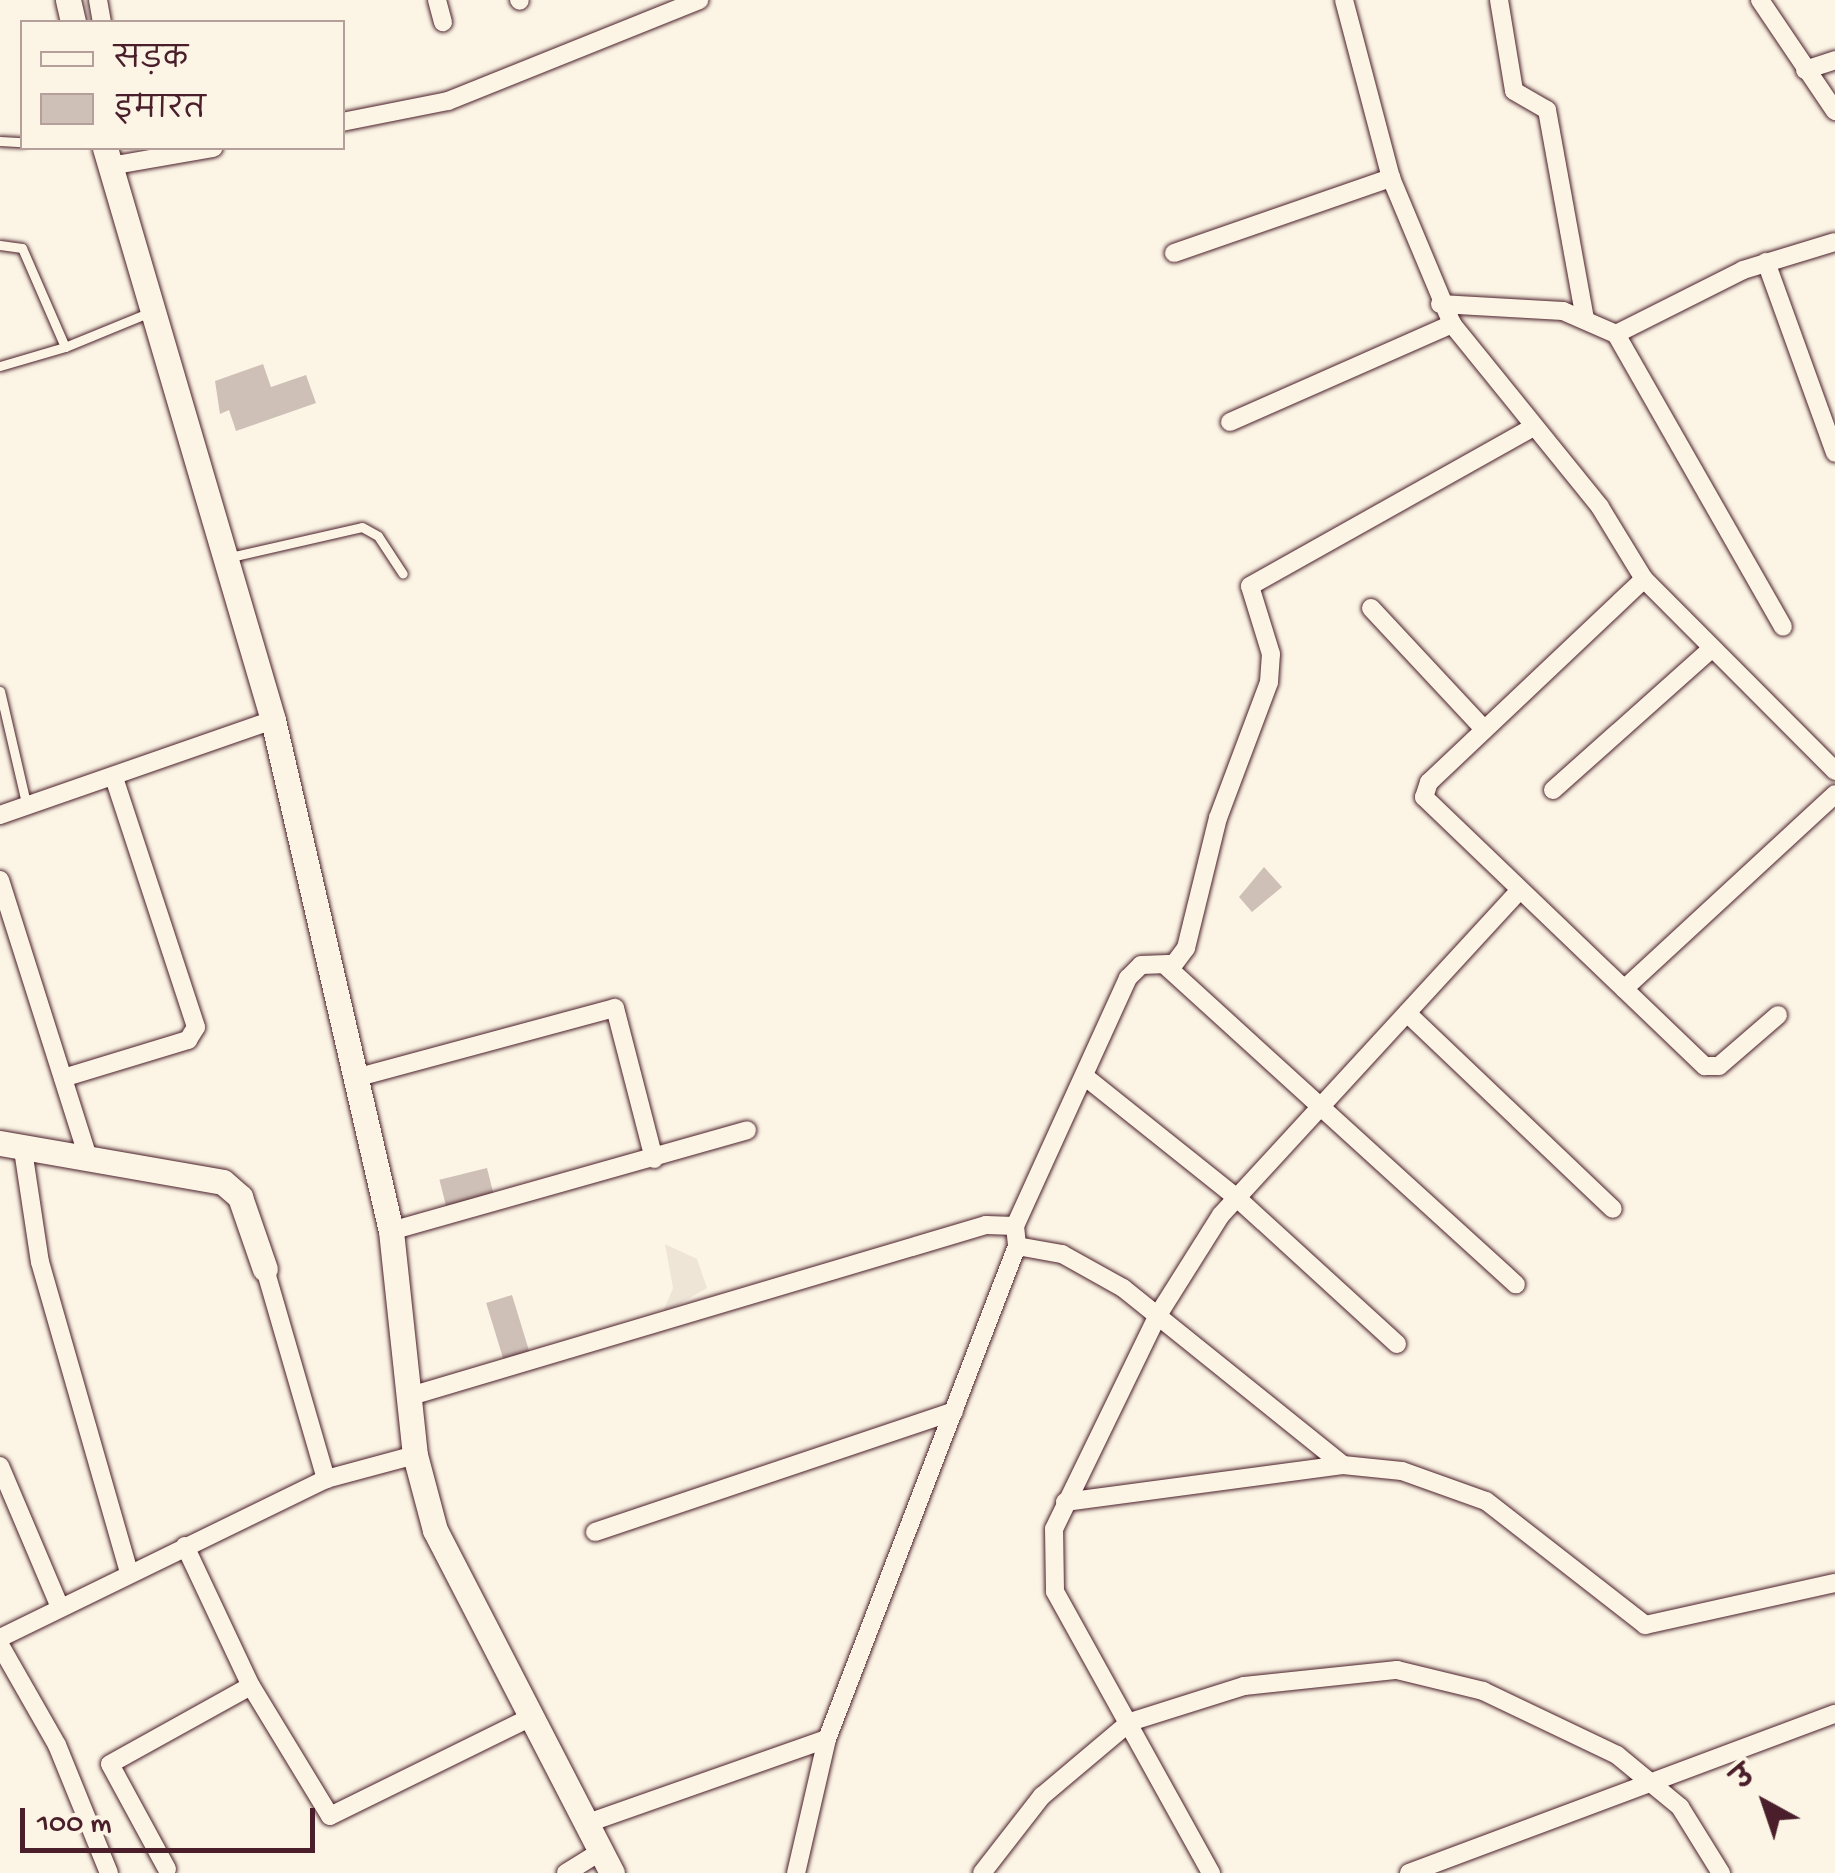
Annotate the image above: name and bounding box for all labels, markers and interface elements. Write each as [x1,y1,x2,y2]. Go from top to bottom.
legend [20,20,345,150]
text: सड़क [114,44,188,79]
text: इमारत [114,94,206,129]
north arrow [1715,1753,1815,1853]
text: उ [1728,1761,1763,1798]
scale bar [25,1788,320,1850]
text: 100 m [37,1808,112,1843]

